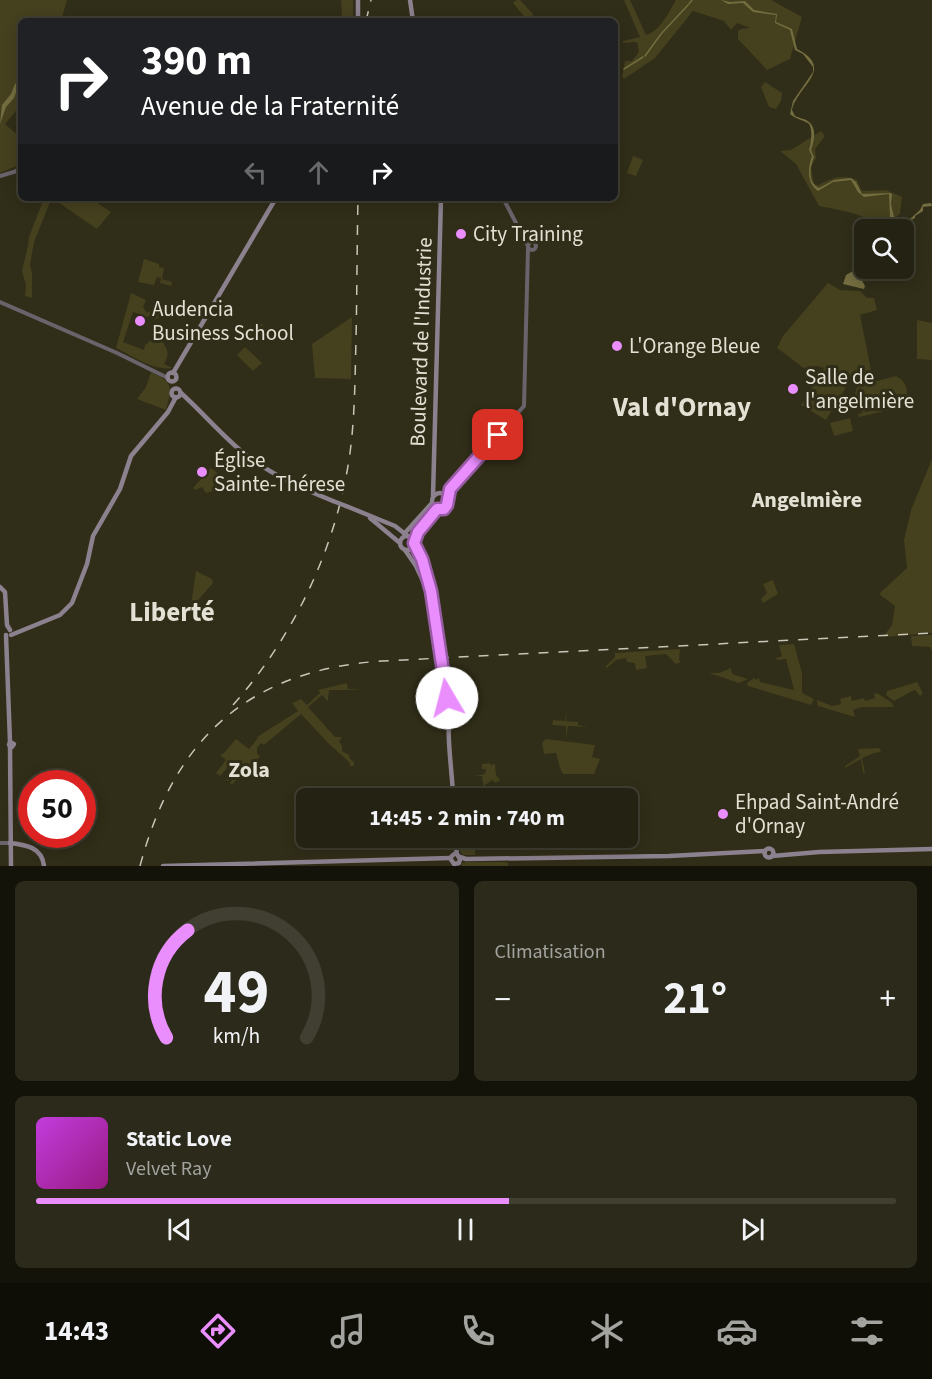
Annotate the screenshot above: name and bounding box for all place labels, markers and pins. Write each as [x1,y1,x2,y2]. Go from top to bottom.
place label: City Training [473,219,583,249]
marker: City Training [454,227,468,241]
place label: Audencia Business School [152,294,294,348]
marker: Audencia Business School [133,314,147,328]
place label: L'Orange Bleue [629,331,760,361]
marker: L'Orange Bleue [610,339,624,353]
place label: Salle de l'angelmière [805,362,914,416]
marker: Salle de l'angelmière [786,382,800,396]
pin [472,409,523,460]
place label: Église Sainte-Thérese [214,445,345,499]
marker: Église Sainte-Thérese [195,465,209,479]
place label: Ehpad Saint-André d'Ornay [735,787,899,841]
marker: Ehpad Saint-André d'Ornay [716,807,730,821]

